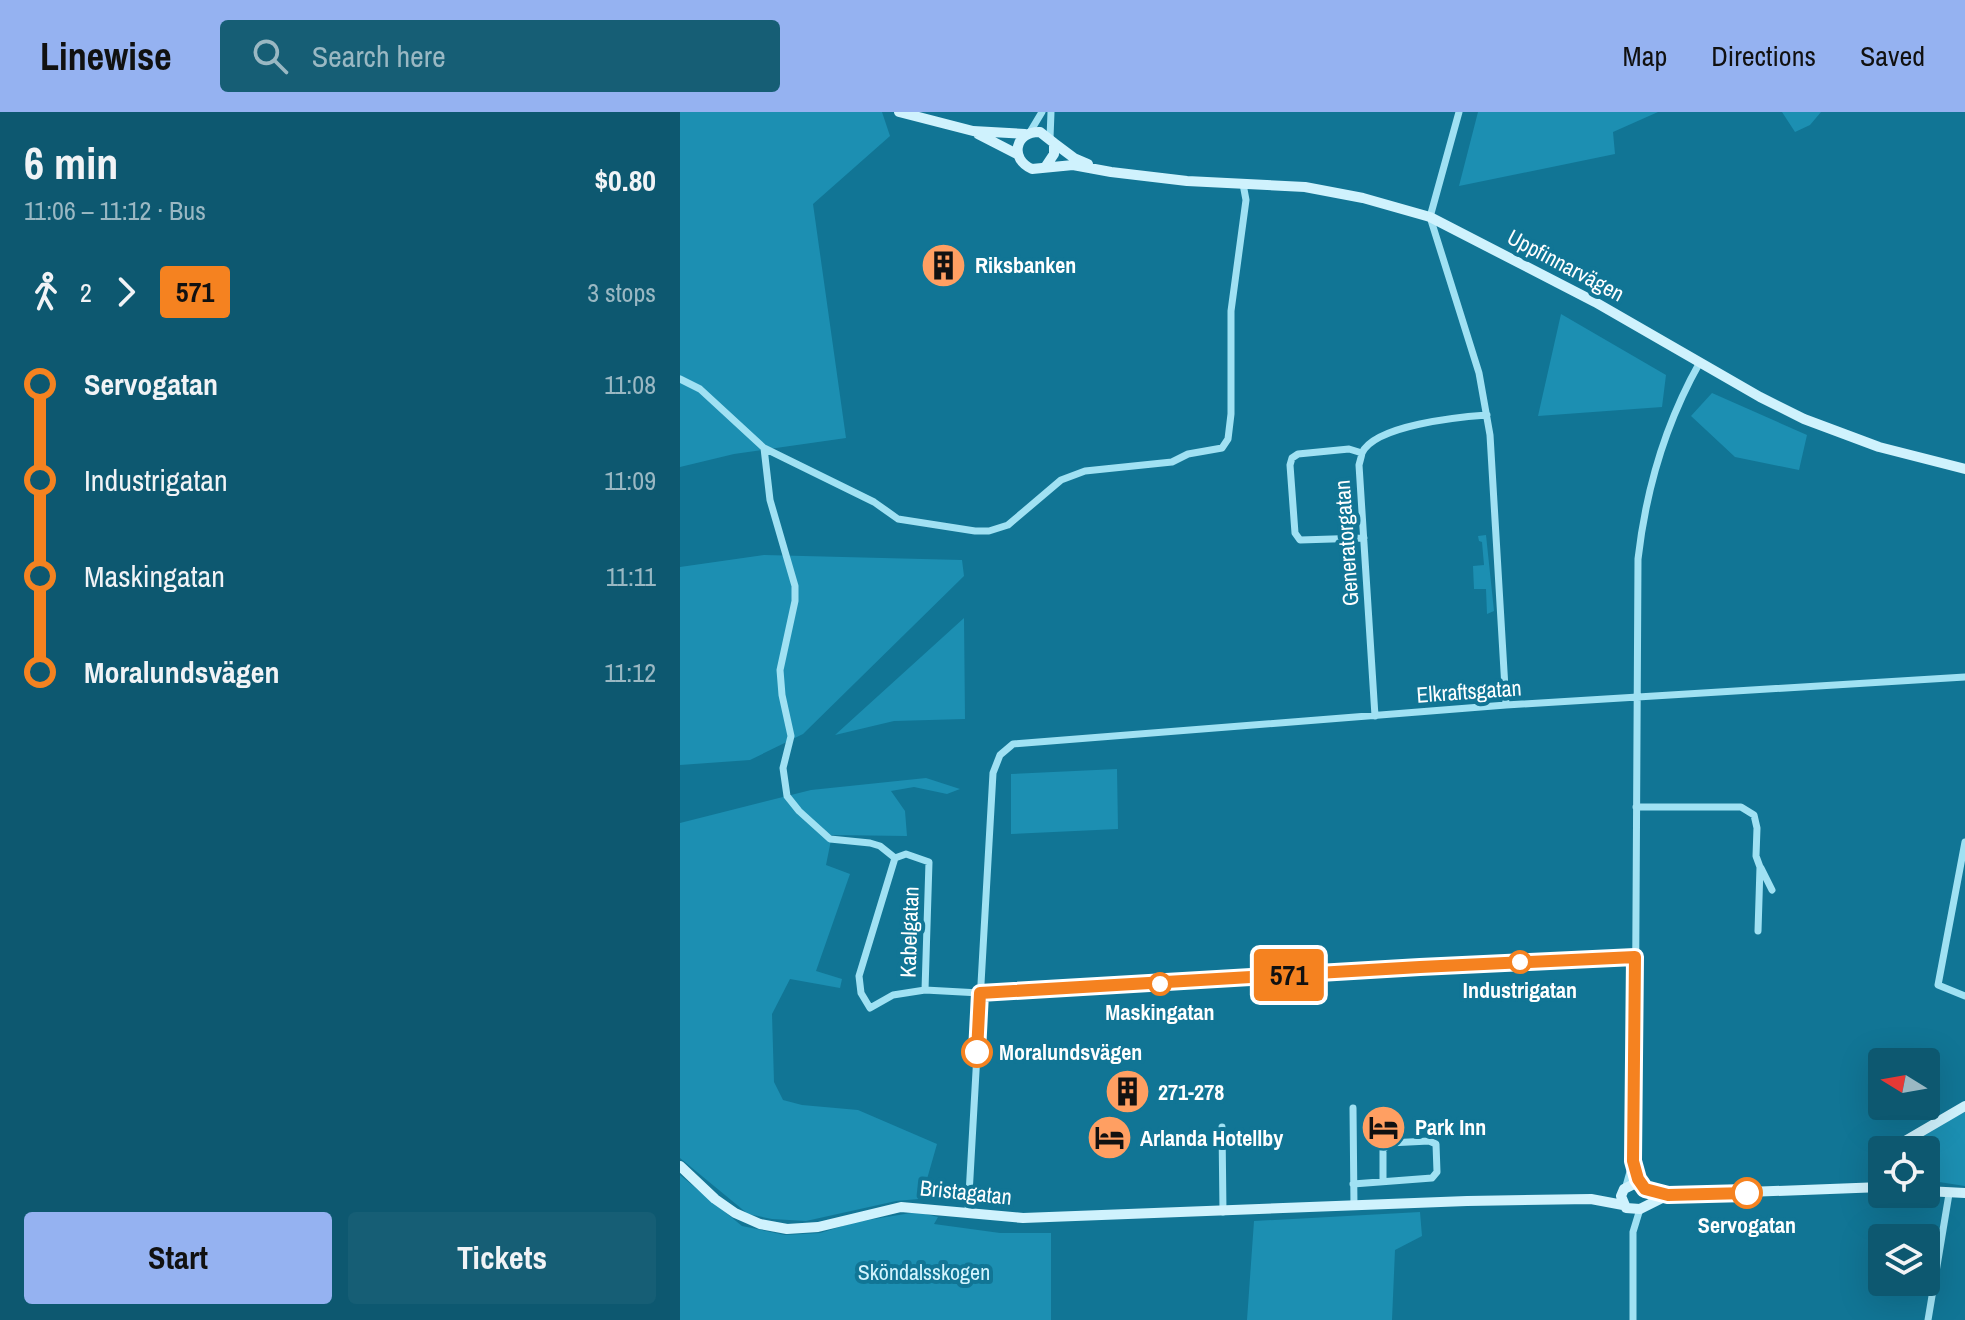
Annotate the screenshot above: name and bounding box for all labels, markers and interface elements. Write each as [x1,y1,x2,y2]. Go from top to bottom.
search box [220,20,780,92]
text: Linewise [40,31,172,82]
icon: search [248,34,292,78]
text: Search here [312,36,446,76]
text: Map [1623,37,1667,75]
text: Directions [1711,37,1816,75]
text: Saved [1860,37,1925,75]
text: 6 min [24,133,118,193]
text: $0.80 [594,160,656,200]
text: 11:06 – 11:12 · Bus [24,193,206,228]
street label: Uppfinnarvägen [1502,222,1630,308]
building icon: Riksbanken [920,241,968,289]
place label: Riksbanken [975,250,1076,280]
icon: walk [24,270,68,314]
icon: forward [104,270,148,314]
text: 571 [176,273,214,311]
text: 2 [80,275,92,310]
text: 3 stops [587,275,656,310]
text: Servogatan [84,364,218,404]
text: 11:08 [604,367,656,402]
text: Industrigatan [84,460,228,500]
text: 11:09 [604,463,656,498]
street label: Generatorgatan [1327,479,1365,607]
text: Maskingatan [84,556,225,596]
text: 11:11 [606,559,656,594]
text: Moralundsvägen [84,652,279,692]
text: 11:12 [604,655,656,690]
street label: Elkraftsgatan [1415,672,1523,710]
street label: Kabelgatan [892,886,926,978]
line badge: 571 [1243,949,1335,1001]
marker: Industrigatan [1509,951,1531,973]
text: 571 [1270,956,1308,994]
marker: Maskingatan [1149,973,1171,995]
place label: Industrigatan [1463,975,1577,1005]
place label: Maskingatan [1105,997,1215,1027]
marker: Moralundsvägen [962,1037,992,1067]
place label: Moralundsvägen [999,1037,1142,1067]
north arrow [1868,1048,1940,1120]
map controls [1868,1048,1940,1296]
building icon: 271-278 [1103,1068,1151,1116]
place label: 271-278 [1158,1077,1224,1107]
hotel icon: Park Inn [1360,1103,1408,1151]
place label: Park Inn [1415,1112,1486,1142]
hotel icon: Arlanda Hotellby [1085,1114,1133,1162]
place label: Arlanda Hotellby [1140,1123,1283,1153]
button: locate [1868,1136,1940,1208]
street label: Bristagatan [919,1172,1013,1212]
marker: Servogatan [1732,1178,1762,1208]
place label: Servogatan [1698,1210,1796,1240]
button: Start [24,1212,332,1304]
button: Tickets [348,1212,656,1304]
button: layers [1868,1224,1940,1296]
park label: Sköndalsskogen [858,1257,990,1287]

